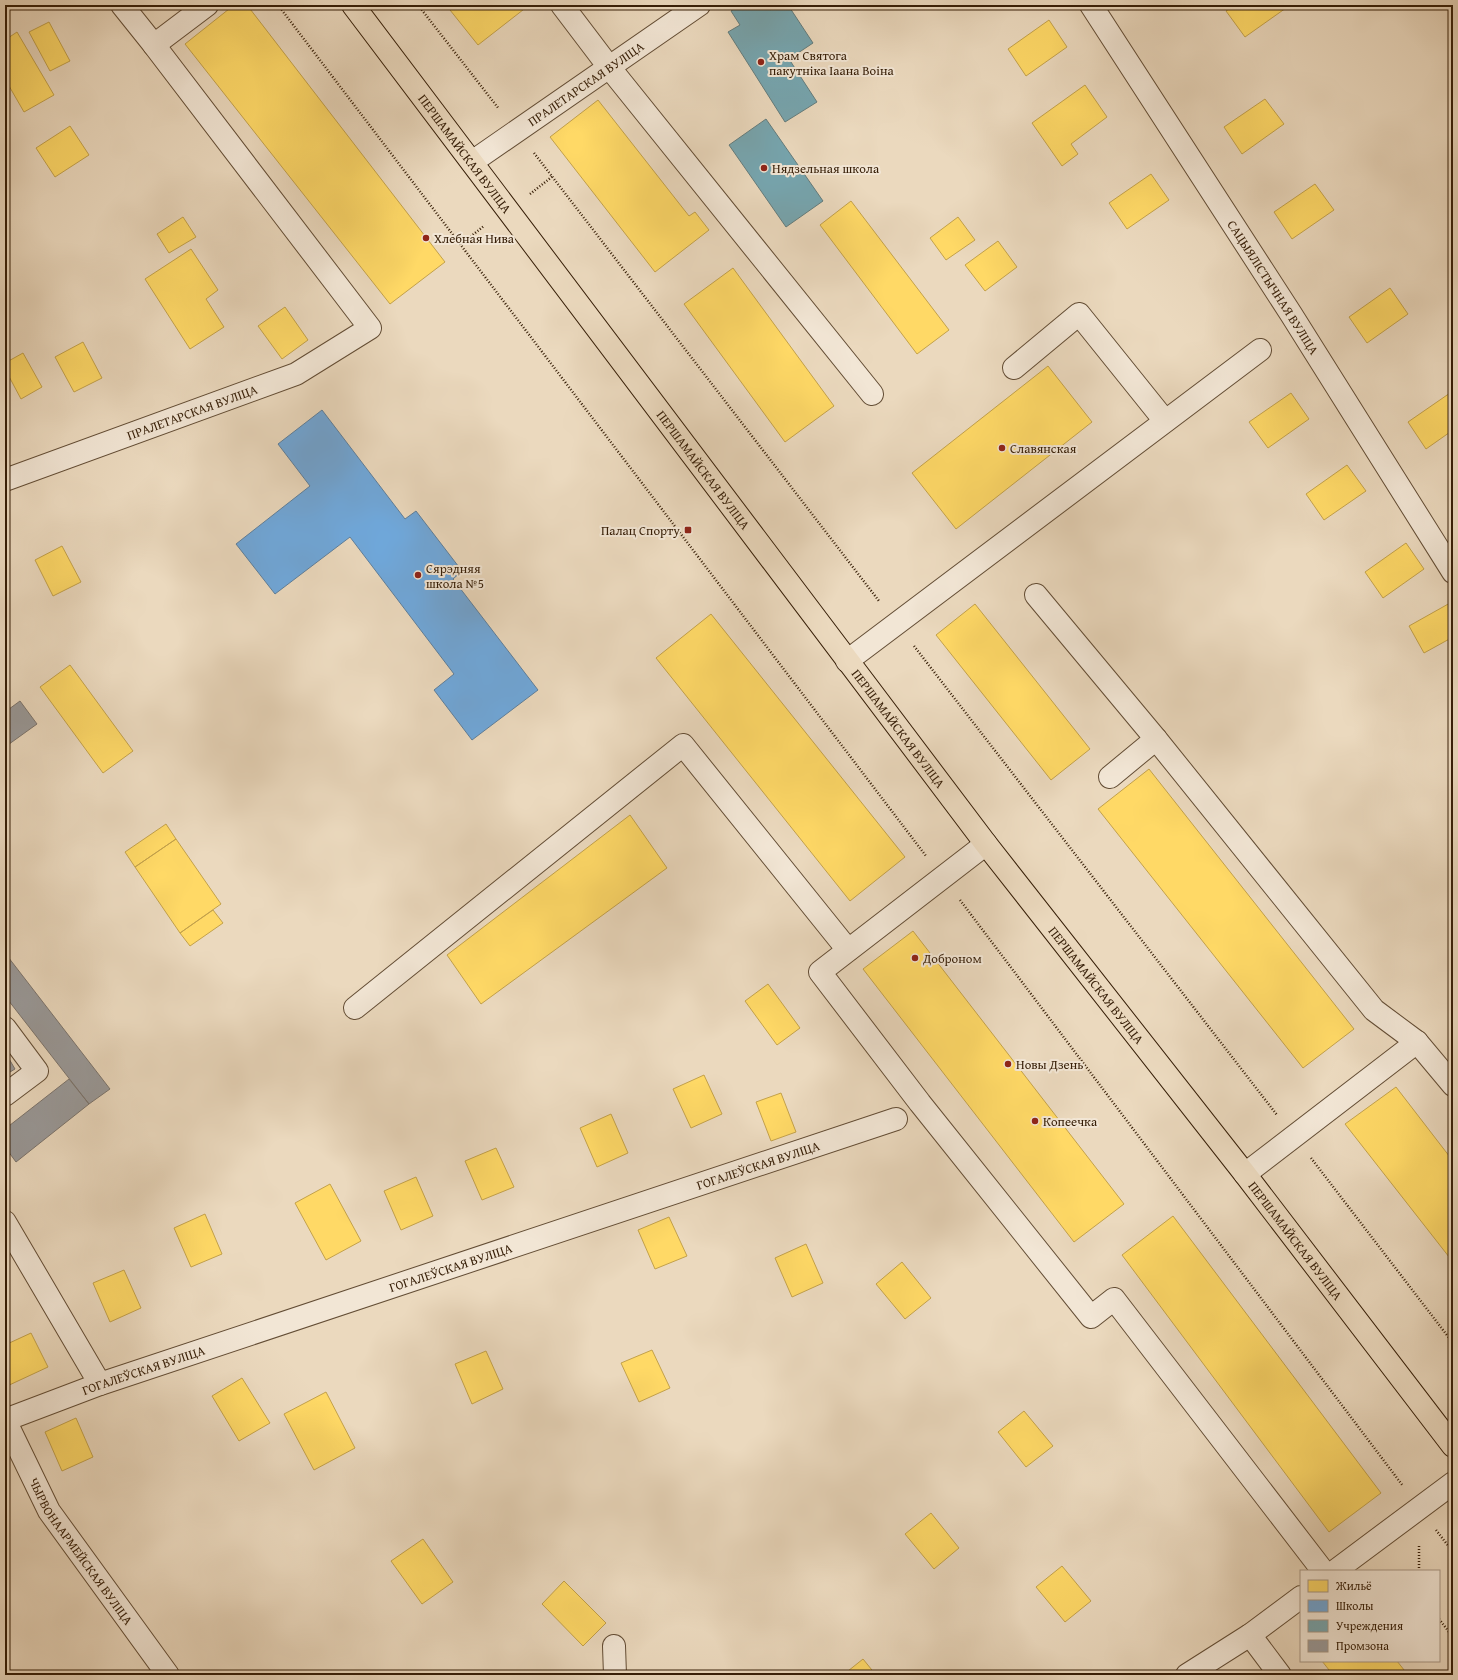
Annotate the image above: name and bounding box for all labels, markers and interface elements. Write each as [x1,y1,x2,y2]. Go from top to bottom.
street label: ПРАЛЕТАРСКАЯ ВУЛІЦА [524,37,648,131]
place label: Храм Святога пакутніка Іаана Воіна [769,46,894,80]
marker: Храм Святога пакутніка Іаана Воіна [756,57,766,67]
street label: ПЕРШАМАЙСКАЯ ВУЛІЦА [413,90,516,217]
place label: Нядзельная школа [772,159,880,178]
marker: Нядзельная школа [759,163,769,173]
street label: САЦЫЯЛІСТЫЧНАЯ ВУЛІЦА [1223,216,1323,359]
place label: Хлебная Нива [434,229,515,248]
marker: Хлебная Нива [421,233,431,243]
street label: ПРАЛЕТАРСКАЯ ВУЛІЦА [124,380,260,445]
street label: ПЕРШАМАЙСКАЯ ВУЛІЦА [652,406,754,534]
place label: Славянская [1010,439,1077,458]
marker: Славянская [997,443,1007,453]
place label: Палац Спорту [601,521,680,540]
marker: Палац Спорту [683,525,693,535]
place label: Сярэдняя школа №5 [426,559,484,593]
marker: Сярэдняя школа №5 [413,570,423,580]
street label: ПЕРШАМАЙСКАЯ ВУЛІЦА [847,665,950,792]
street label: ПЕРШАМАЙСКАЯ ВУЛІЦА [1044,922,1148,1048]
place label: Доброном [922,949,982,968]
marker: Доброном [910,953,920,963]
place label: Новы Дзень [1016,1055,1083,1074]
marker: Новы Дзень [1003,1059,1013,1069]
place label: Копеечка [1043,1112,1098,1131]
marker: Копеечка [1030,1116,1040,1126]
street label: ГОГАЛЕЎСКАЯ ВУЛІЦА [694,1136,822,1195]
street label: ПЕРШАМАЙСКАЯ ВУЛІЦА [1244,1177,1347,1304]
street label: ГОГАЛЕЎСКАЯ ВУЛІЦА [387,1238,515,1297]
street label: ГОГАЛЕЎСКАЯ ВУЛІЦА [79,1341,207,1400]
street label: ЧЫРВОНААРМЕЙСКАЯ ВУЛІЦА [24,1474,138,1629]
legend [1300,1570,1440,1662]
text: Жильё [1335,1577,1372,1594]
text: Школы [1336,1597,1374,1614]
text: Учреждения [1336,1617,1403,1634]
text: Промзона [1336,1637,1389,1654]

